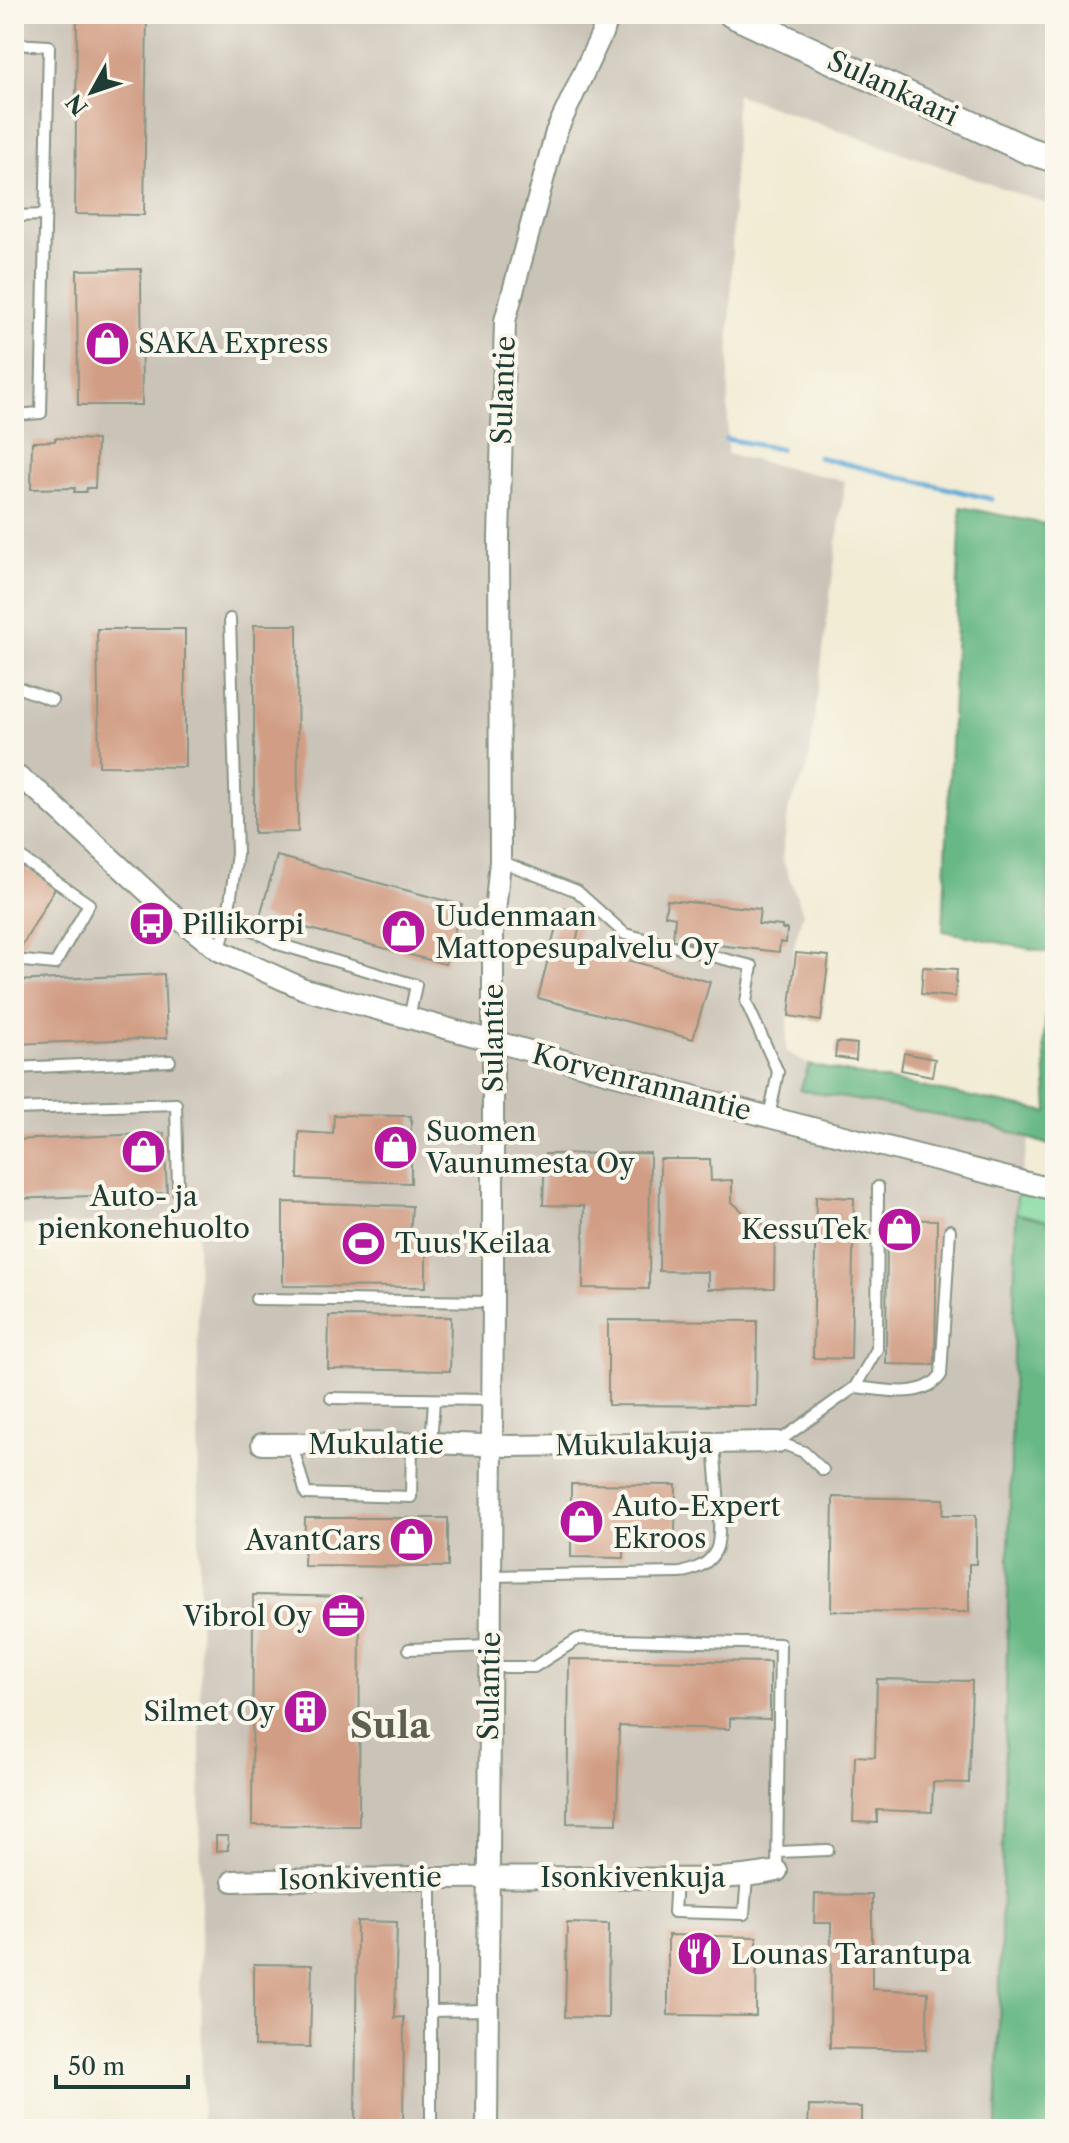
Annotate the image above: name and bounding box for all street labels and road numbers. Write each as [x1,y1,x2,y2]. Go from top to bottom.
street label: Sulankaari [822,43,964,133]
street label: Sulantie [484,335,522,445]
street label: Sulantie [476,984,510,1092]
street label: Korvenrannantie [529,1036,755,1128]
street label: Mukulakuja [555,1426,713,1462]
street label: Mukulatie [308,1427,444,1461]
street label: Sulantie [471,1631,507,1741]
street label: Isonkiventie [278,1860,442,1896]
street label: Isonkivenkuja [540,1860,726,1894]

